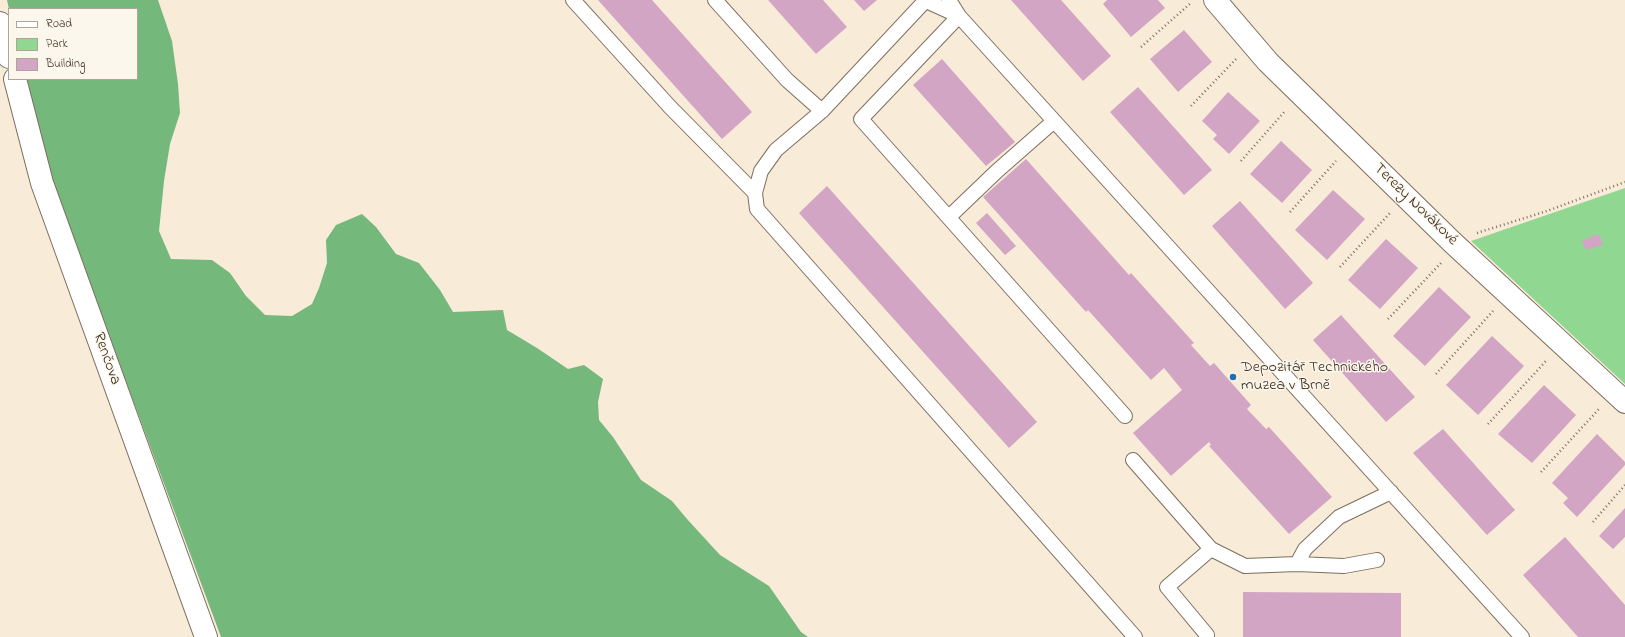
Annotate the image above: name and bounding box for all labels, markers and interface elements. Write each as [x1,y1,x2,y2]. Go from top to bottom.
legend [8,8,138,80]
text: Road [46,15,72,33]
text: Park [46,35,68,53]
text: Building [46,55,85,73]
street label: Terezy Novákové [1369,160,1461,250]
street label: Renčova [88,330,124,388]
place label: Depozitář Technického muzea v Brně [1241,358,1388,396]
marker: Depozitář Technického muzea v Brně [1228,372,1238,382]

